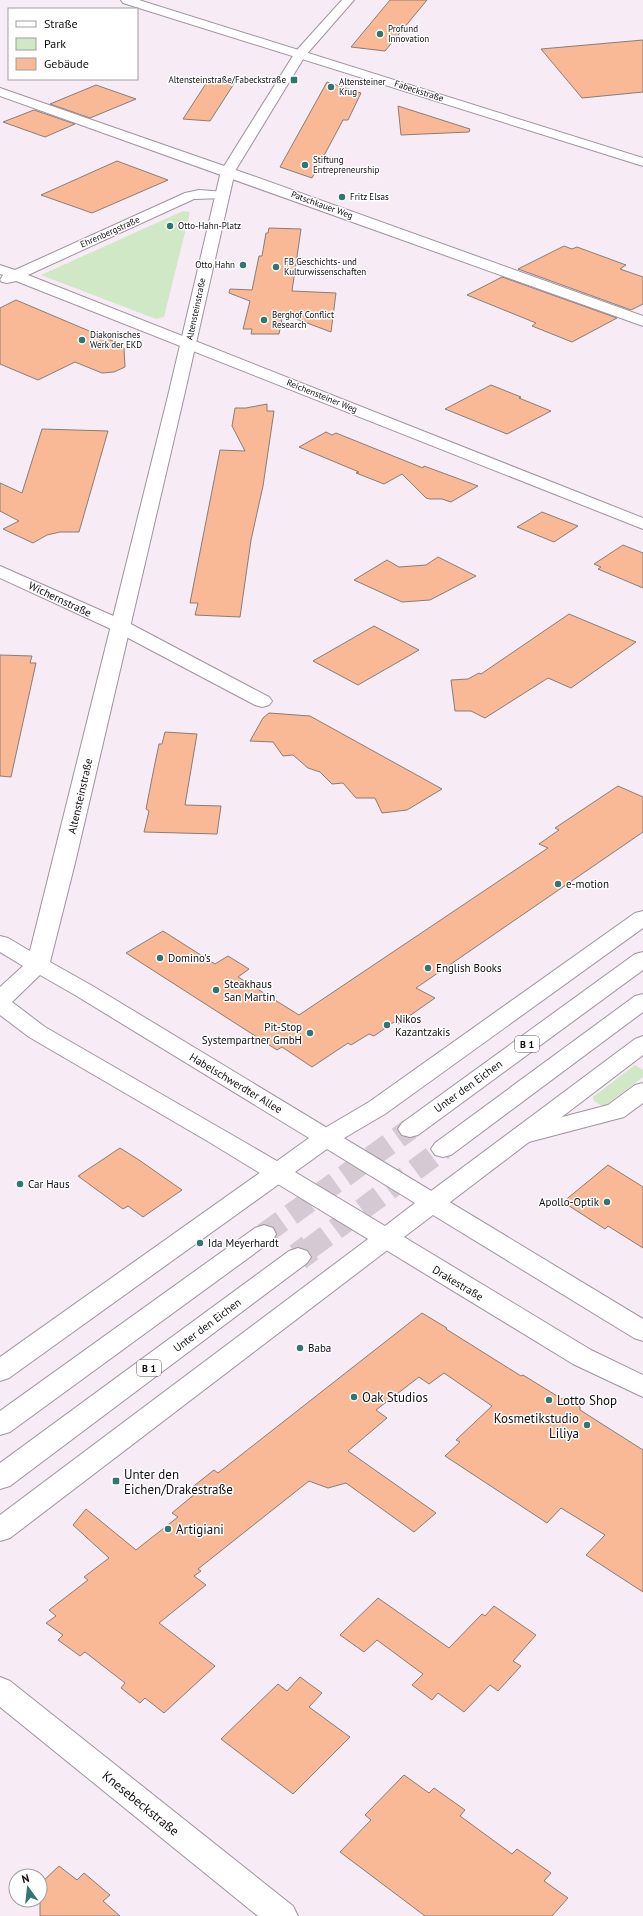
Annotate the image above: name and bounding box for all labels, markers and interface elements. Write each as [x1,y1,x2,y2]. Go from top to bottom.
legend [8,8,138,80]
text: Straße [44,16,78,31]
place label: Profund Innovation [388,23,429,44]
marker: Profund Innovation [375,29,385,39]
text: Park [44,36,66,51]
text: Gebäude [44,56,89,71]
place label: Altensteinstraße/Fabeckstraße [168,74,286,85]
marker: Altensteinstraße/Fabeckstraße [289,75,299,85]
place label: Altensteiner Krug [339,76,386,97]
street label: Fabeckstraße [393,77,446,104]
marker: Altensteiner Krug [326,82,336,92]
place label: Stiftung Entrepreneurship [313,154,379,175]
marker: Stiftung Entrepreneurship [300,160,310,170]
street label: Patschkauer Weg [290,188,355,221]
place label: Fritz Elsas [350,191,389,202]
marker: Fritz Elsas [337,192,347,202]
street label: Ehrenbergstraße [78,213,142,250]
place label: Otto-Hahn-Platz [178,220,241,231]
marker: Otto-Hahn-Platz [165,221,175,231]
place label: FB Geschichts- und Kulturwissenschaften [284,256,366,277]
place label: Otto Hahn [195,259,235,270]
marker: Otto Hahn [238,260,248,270]
marker: FB Geschichts- und Kulturwissenschaften [271,262,281,272]
street label: Altensteinstraße [184,276,208,341]
place label: Berghof Conflict Research [272,309,334,330]
marker: Berghof Conflict Research [259,315,269,325]
place label: Diakonisches Werk der EKD [90,329,142,350]
marker: Diakonisches Werk der EKD [77,335,87,345]
street label: Reichensteiner Weg [285,376,359,415]
street label: Wichernstraße [26,578,94,620]
street label: Altensteinstraße [64,756,96,835]
place label: e-motion [566,877,609,891]
marker: e-motion [553,879,563,889]
place label: Domino's [168,951,211,965]
marker: Domino's [155,953,165,963]
place label: English Books [436,961,502,975]
marker: English Books [423,963,433,973]
place label: Steakhaus San Martin [224,977,275,1004]
marker: Steakhaus San Martin [211,985,221,995]
place label: Nikos Kazantzakis [395,1012,451,1039]
place label: Pit-Stop Systempartner GmbH [202,1020,302,1047]
marker: Nikos Kazantzakis [382,1020,392,1030]
marker: Pit-Stop Systempartner GmbH [305,1028,315,1038]
road number: B 1 [515,1036,539,1052]
street label: Habelschwerdter Allee [187,1050,285,1116]
street label: Unter den Eichen [431,1057,505,1115]
place label: Car Haus [28,1177,70,1191]
marker: Car Haus [15,1179,25,1189]
place label: Apollo-Optik [539,1195,600,1209]
marker: Apollo-Optik [602,1197,612,1207]
place label: Ida Meyerhardt [208,1236,279,1250]
marker: Ida Meyerhardt [195,1238,205,1248]
street label: Drakestraße [430,1262,486,1304]
street label: Unter den Eichen [170,1295,244,1355]
place label: Baba [308,1341,331,1355]
marker: Baba [295,1343,305,1353]
road number: B 1 [137,1360,161,1376]
place label: Oak Studios [362,1389,428,1406]
marker: Oak Studios [349,1392,359,1402]
place label: Lotto Shop [557,1392,617,1409]
marker: Lotto Shop [544,1395,554,1405]
place label: Kosmetikstudio Liliya [494,1410,579,1442]
marker: Kosmetikstudio Liliya [582,1420,592,1430]
place label: Unter den Eichen/Drakestraße [124,1466,233,1498]
marker: Unter den Eichen/Drakestraße [111,1476,121,1486]
place label: Artigiani [176,1521,224,1538]
marker: Artigiani [163,1524,173,1534]
street label: Knesebeckstraße [99,1767,183,1840]
north arrow [8,1868,48,1908]
text: N [20,1871,31,1886]

